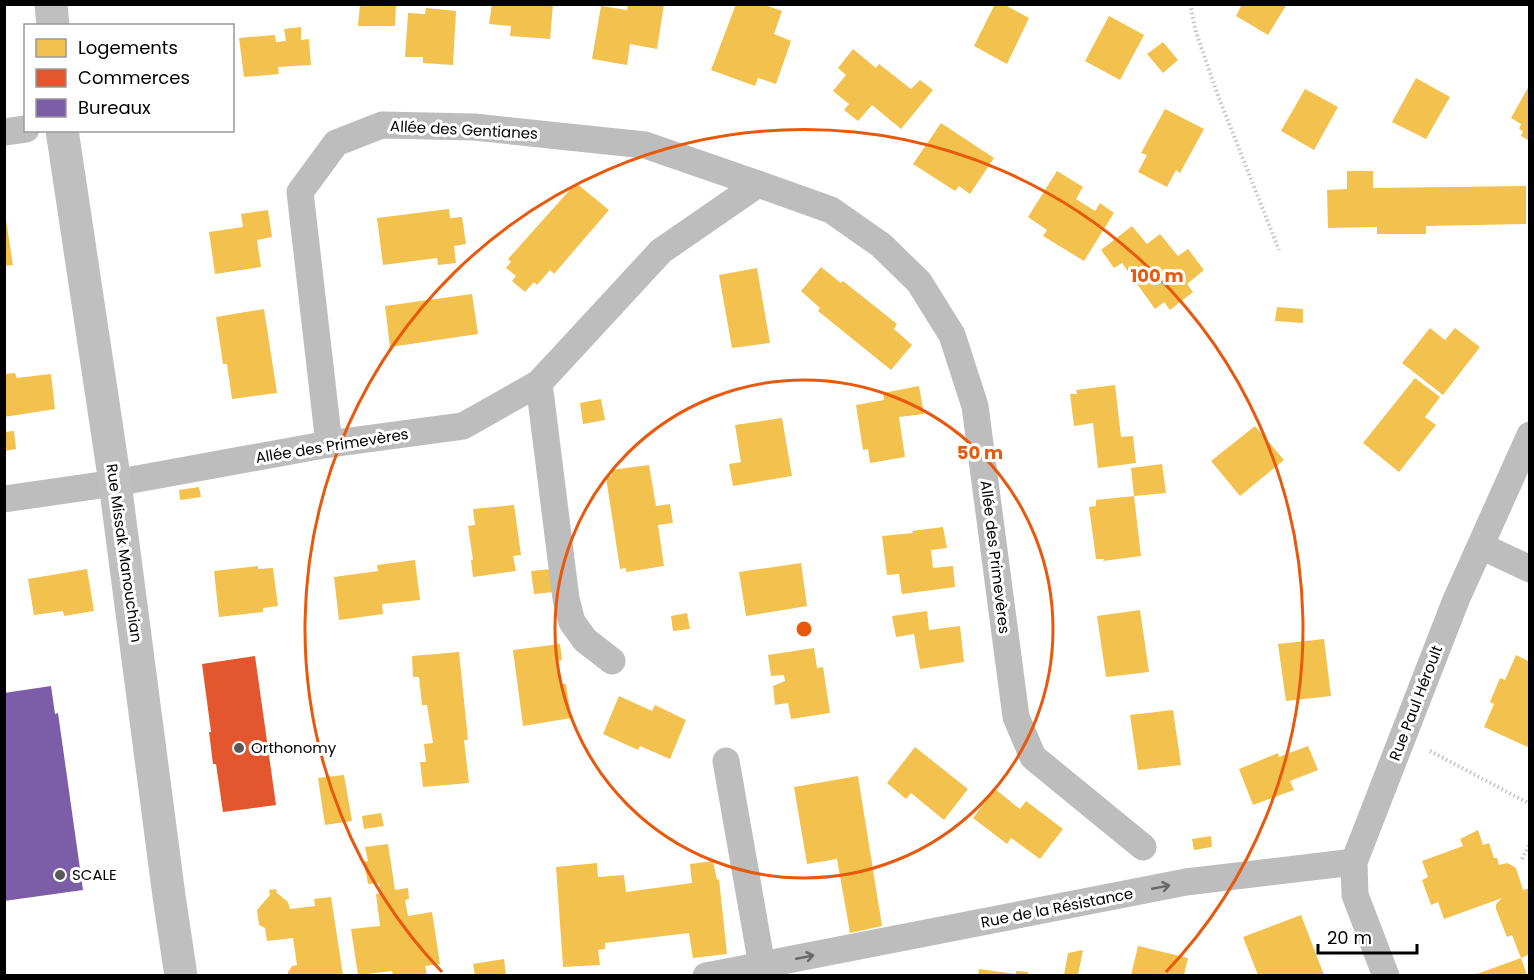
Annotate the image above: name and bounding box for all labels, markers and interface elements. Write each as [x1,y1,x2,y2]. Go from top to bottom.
legend [24,24,234,132]
text: Logements [78,35,178,60]
text: Commerces [78,65,190,90]
text: Bureaux [78,95,151,120]
street label: Allée des Gentianes [390,115,539,144]
text: 100 m [1130,263,1184,288]
street label: Allée des Primevères [254,423,410,468]
text: 50 m [957,440,1003,465]
street label: Rue Missak Manouchian [102,462,147,644]
street label: Allée des Primevères [976,479,1015,635]
centre of rings [794,619,814,639]
street label: Rue Paul Héroult [1384,642,1447,763]
place label: Orthonomy [251,737,337,758]
marker: Orthonomy [232,741,246,755]
place label: SCALE [72,864,117,885]
marker: SCALE [53,868,67,882]
one-way arrow [1151,881,1171,892]
street label: Rue de la Résistance [979,882,1135,933]
scale bar [1318,917,1417,955]
text: 20 m [1327,925,1372,950]
one-way arrow [795,951,814,962]

